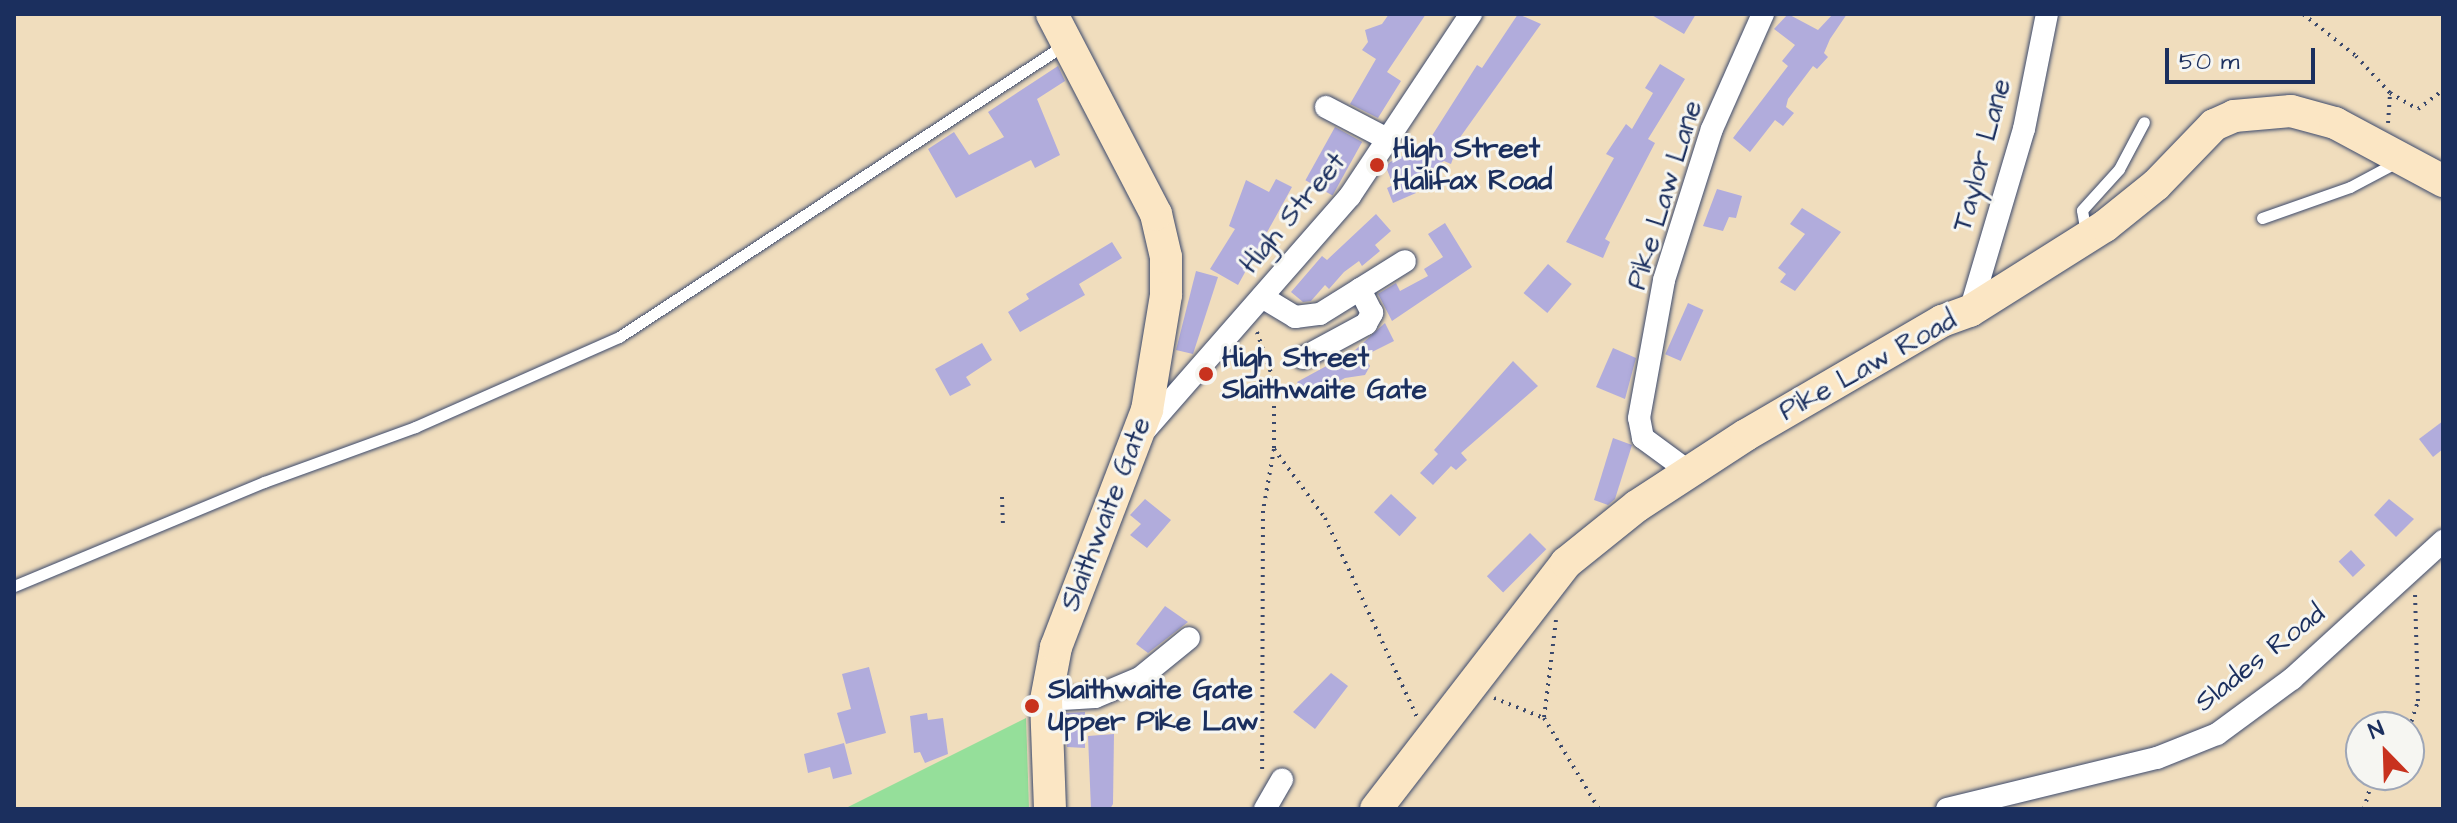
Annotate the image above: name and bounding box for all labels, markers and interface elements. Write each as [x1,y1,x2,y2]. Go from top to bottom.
scale bar [2169,32,2319,82]
text: 50 m [2179,45,2239,79]
street label: Taylor Lane [1946,75,2018,235]
street label: Pike Law Lane [1620,96,1710,294]
place label: High Street Halifax Road [1393,132,1552,198]
street label: High Street [1233,146,1353,280]
marker: High Street Halifax Road [1368,156,1386,174]
street label: Pike Law Road [1774,303,1962,429]
place label: High Street Slaithwaite Gate [1222,341,1427,407]
marker: High Street Slaithwaite Gate [1197,365,1215,383]
street label: Slaithwaite Gate [1054,412,1158,616]
street label: Slades Road [2188,597,2332,719]
place label: Slaithwaite Gate Upper Pike Law [1048,673,1259,739]
marker: Slaithwaite Gate Upper Pike Law [1023,697,1041,715]
north arrow [2345,711,2425,791]
text: N [2364,713,2389,747]

